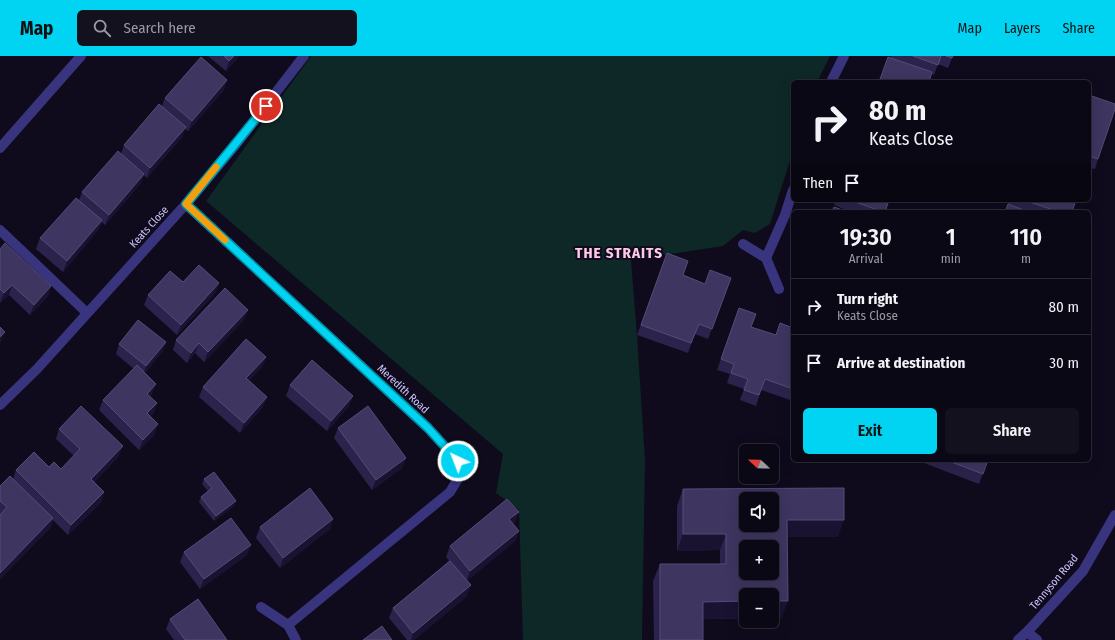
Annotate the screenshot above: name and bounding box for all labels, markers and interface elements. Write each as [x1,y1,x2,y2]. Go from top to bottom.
search box [77,10,357,46]
text: Map [20,17,53,40]
icon: search [91,17,113,39]
text: Search here [123,19,196,37]
text: Map [958,20,982,37]
text: Layers [1004,20,1040,37]
text: Share [1062,20,1095,37]
pin [249,89,283,123]
text: 80 m [869,94,926,127]
icon: arrive [255,95,277,117]
icon: right [803,96,855,148]
text: Keats Close [869,128,953,150]
icon: arrive [841,172,863,194]
text: Then [803,174,833,192]
street label: Keats Close [127,204,171,250]
text: 19:30 [840,223,892,251]
text: 1 [946,223,956,251]
text: 110 [1010,223,1042,251]
district label: THE STRAITS [575,244,663,262]
text: Arrival [849,251,883,266]
text: min [941,251,961,266]
text: m [1021,251,1031,266]
text: Turn right [837,290,898,308]
icon: right [803,296,825,318]
text: 80 m [1049,298,1079,316]
text: Keats Close [837,308,898,323]
icon: arrive [803,352,825,374]
text: Arrive at destination [837,354,965,372]
text: 30 m [1049,354,1079,372]
street label: Meredith Road [375,362,431,416]
button: Exit [803,408,937,454]
button: Share [945,408,1079,454]
position arrow [437,440,479,482]
north arrow [739,444,779,484]
map controls [739,444,779,628]
button: sound [739,492,779,532]
button: + [739,540,779,580]
street label: Tennyson Road [1027,552,1081,612]
button: − [739,588,779,628]

